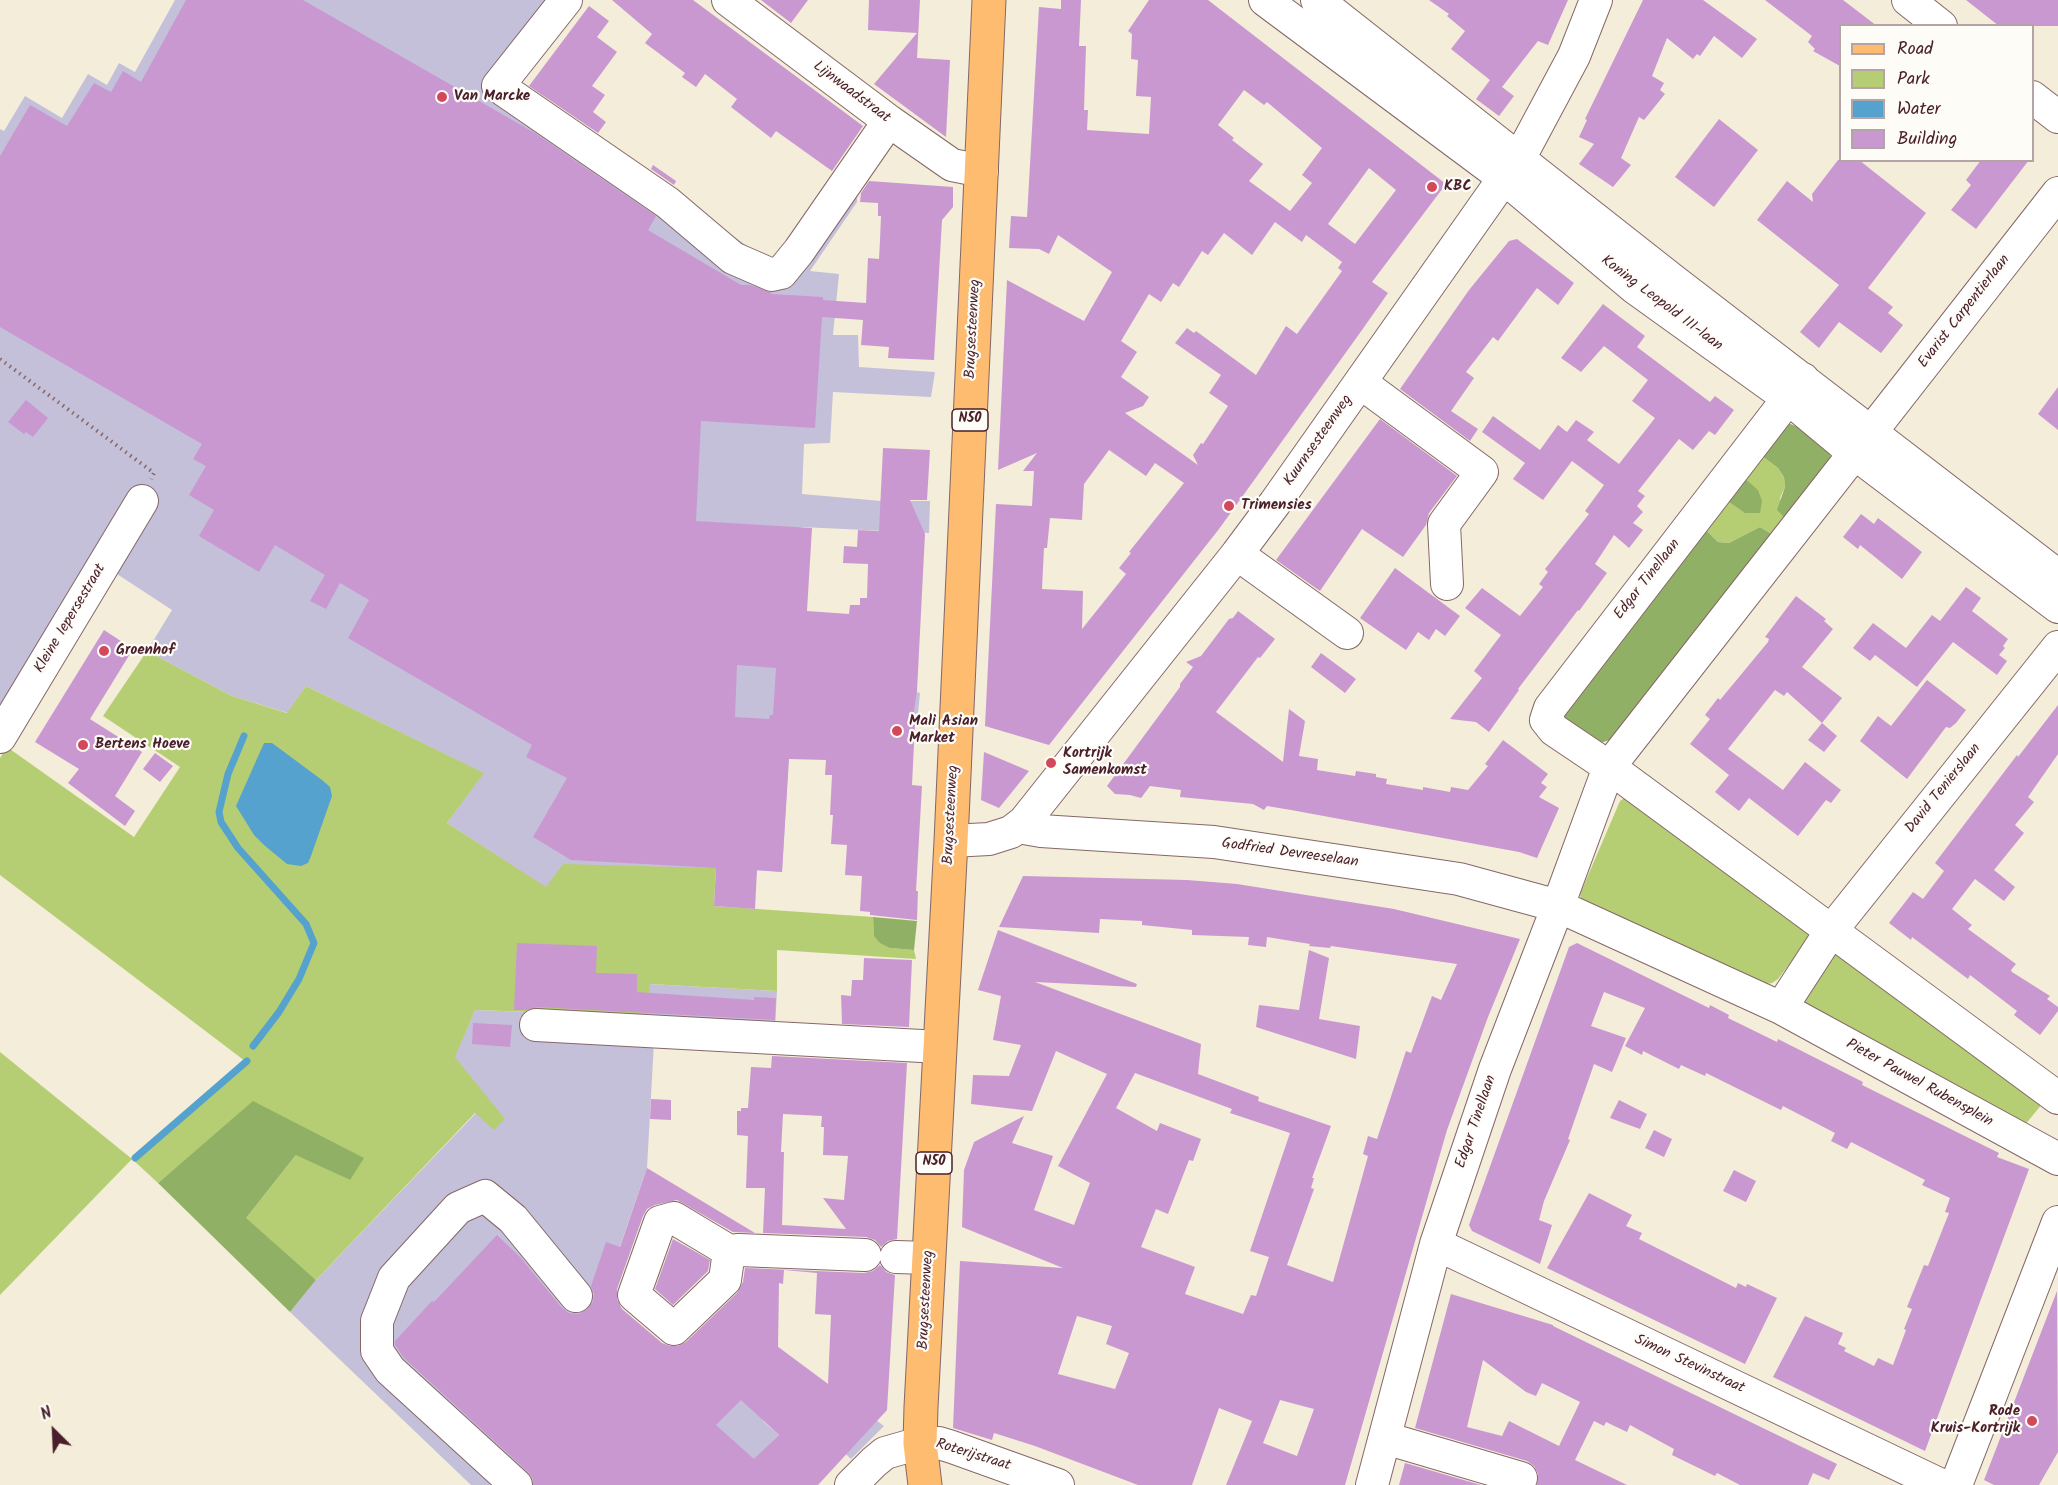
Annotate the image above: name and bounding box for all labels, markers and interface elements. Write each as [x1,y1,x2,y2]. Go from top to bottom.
legend [1839,24,2034,162]
text: Road [1897,35,1933,64]
street label: Lijnwaadstraat [809,58,893,128]
text: Park [1897,65,1930,94]
place label: Van Marcke [454,88,530,106]
marker: Van Marcke [435,90,449,104]
text: Water [1897,95,1941,124]
text: Building [1897,125,1957,154]
place label: KBC [1444,178,1472,196]
marker: KBC [1425,180,1439,194]
street label: Koning Leopold III-laan [1597,252,1725,356]
street label: Evarist Carpentierlaan [1915,252,2015,372]
street label: Brugsesteenweg [962,279,986,379]
street label: Kuurnsesteenweg [1281,392,1357,490]
road number: N50 [952,409,988,431]
place label: Trimensies [1241,497,1312,515]
marker: Trimensies [1222,499,1236,513]
street label: Edgar Tinellaan [1611,536,1685,624]
street label: Kleine Iepersestraat [31,561,111,677]
place label: Groenhof [116,642,175,660]
marker: Groenhof [97,644,111,658]
place label: Mali Asian Market [909,713,978,748]
marker: Mali Asian Market [890,724,904,738]
place label: Bertens Hoeve [95,736,190,754]
marker: Bertens Hoeve [76,738,90,752]
street label: David Tenierslaan [1902,740,1986,838]
place label: Kortrijk Samenkomst [1063,745,1147,780]
marker: Kortrijk Samenkomst [1044,756,1058,770]
street label: Brugsesteenweg [940,765,964,865]
street label: Godfried Devreeselaan [1220,835,1360,873]
street label: Pieter Pauwel Rubensplein [1842,1036,1996,1132]
street label: Edgar Tinellaan [1453,1073,1501,1171]
road number: N50 [916,1152,952,1174]
street label: Brugsesteenweg [915,1250,939,1350]
street label: Simon Stevinstraat [1631,1332,1747,1398]
north arrow [24,1401,84,1461]
text: N [37,1401,56,1428]
place label: Rode Kruis-Kortrijk [1931,1403,2020,1438]
marker: Rode Kruis-Kortrijk [2025,1414,2039,1428]
street label: Roterijstraat [933,1436,1013,1476]

